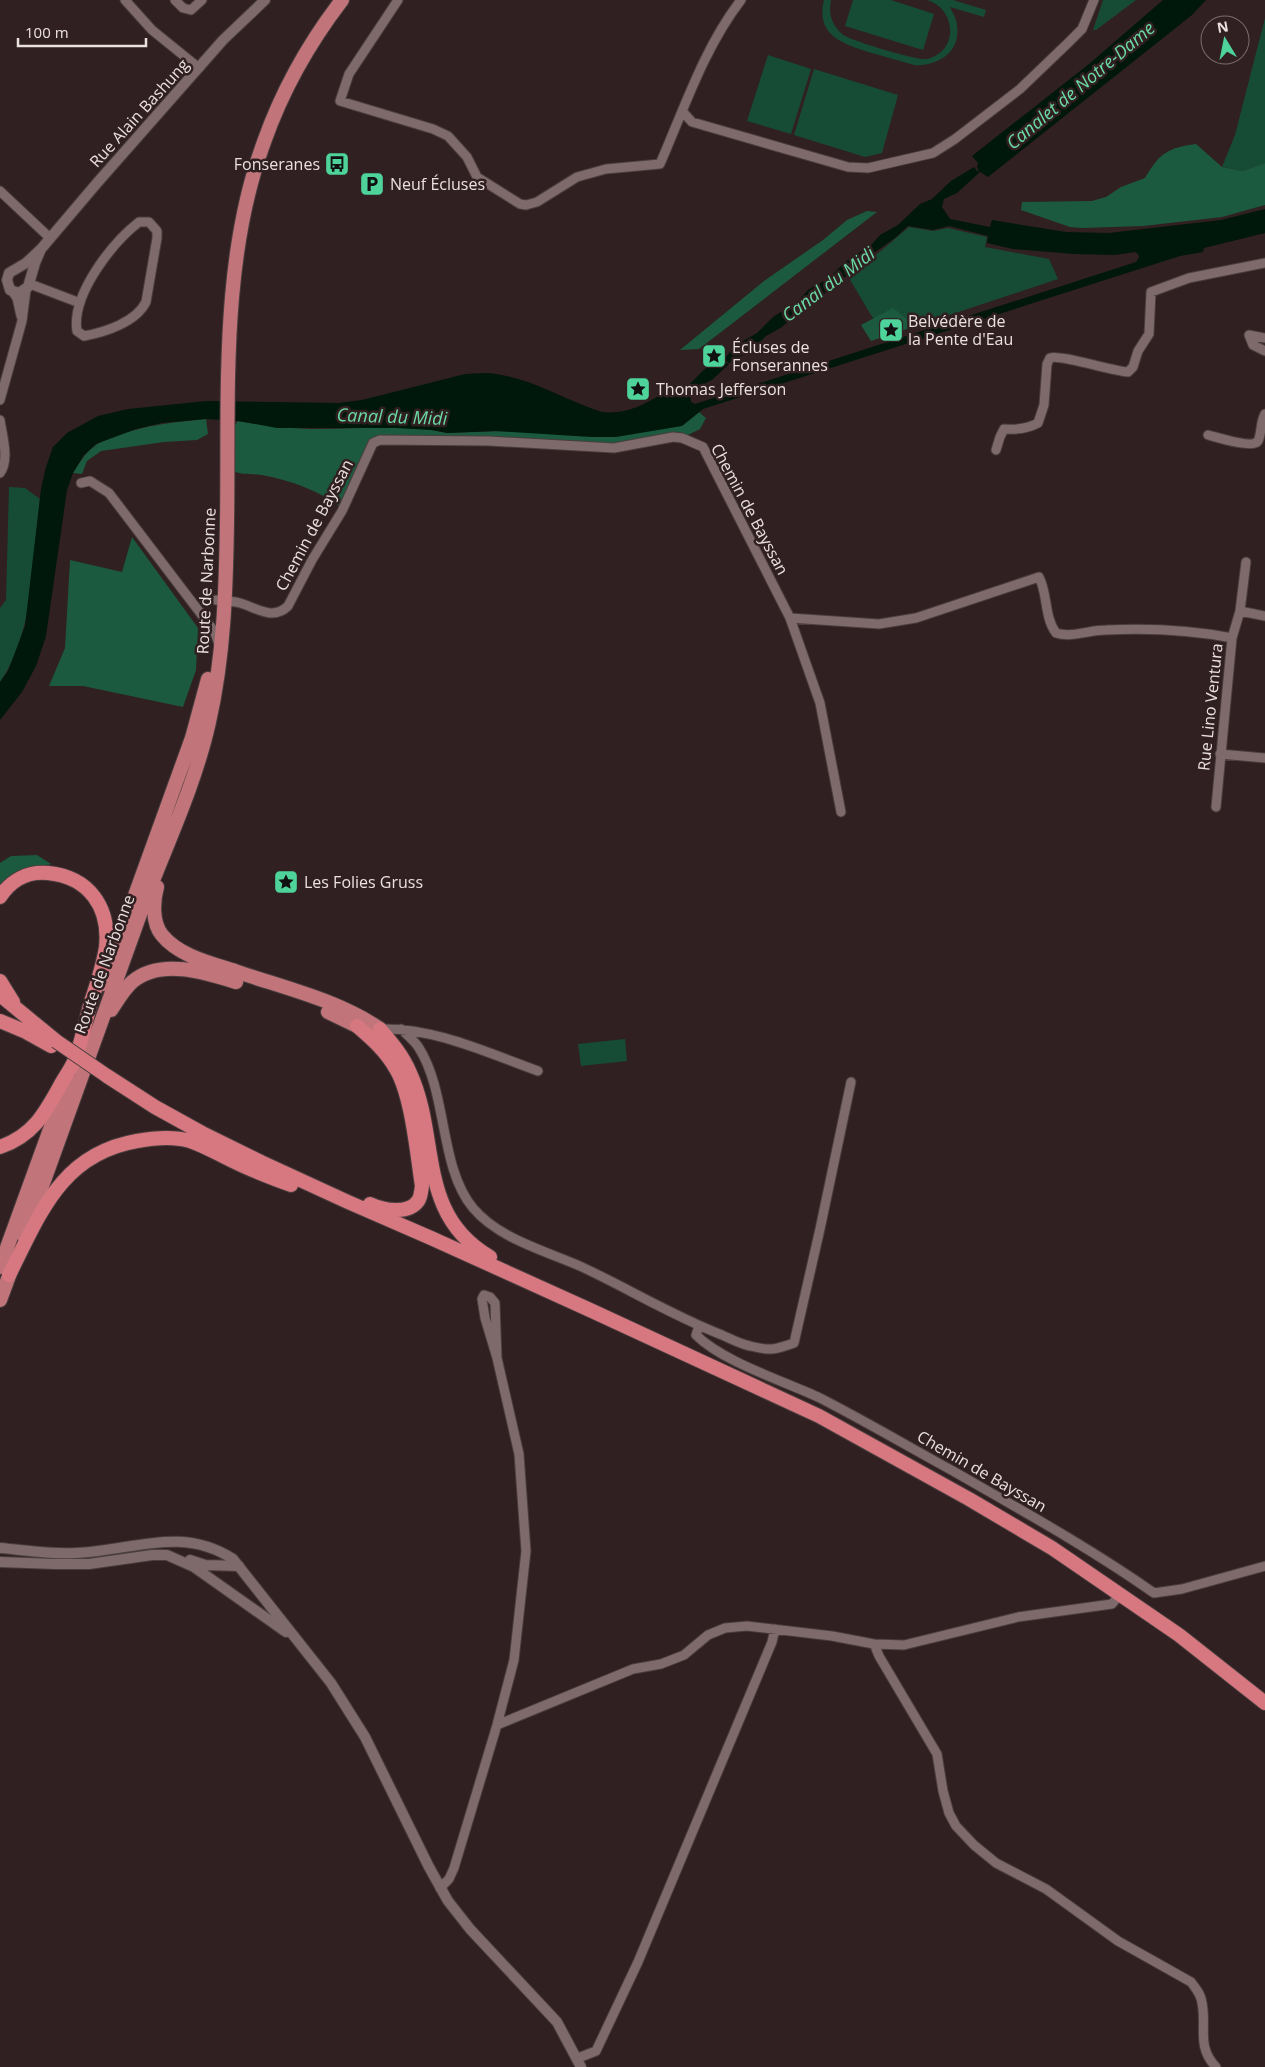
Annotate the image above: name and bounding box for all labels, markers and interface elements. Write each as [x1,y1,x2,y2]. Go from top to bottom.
scale bar [18,15,145,47]
north arrow [1200,15,1250,65]
water label: Canalet de Notre-Dame [1001,16,1159,154]
text: N [1215,16,1230,37]
text: 100 m [25,22,69,42]
street label: Rue Alain Bashung [84,54,194,172]
bus stop icon: Fonseranes [324,151,350,177]
place label: Fonseranes [234,153,320,175]
parking icon: Neuf Écluses [359,171,385,197]
place label: Neuf Écluses [390,173,485,195]
water label: Canal du Midi [777,241,880,327]
place label: Belvédère de la Pente d'Eau [908,310,1013,350]
place icon: Belvédère de la Pente d'Eau [878,317,904,343]
place label: Écluses de Fonserannes [732,336,828,376]
place icon: Écluses de Fonserannes [701,343,727,369]
place icon: Thomas Jefferson [625,376,651,402]
place label: Thomas Jefferson [656,378,786,400]
water label: Canal du Midi [336,402,448,430]
street label: Chemin de Bayssan [706,439,794,579]
street label: Chemin de Bayssan [270,455,358,595]
street label: Route de Narbonne [191,507,221,655]
street label: Rue Lino Ventura [1192,642,1228,772]
place icon: Les Folies Gruss [273,869,299,895]
place label: Les Folies Gruss [304,871,423,893]
street label: Route de Narbonne [69,891,139,1037]
street label: Chemin de Bayssan [913,1425,1051,1517]

